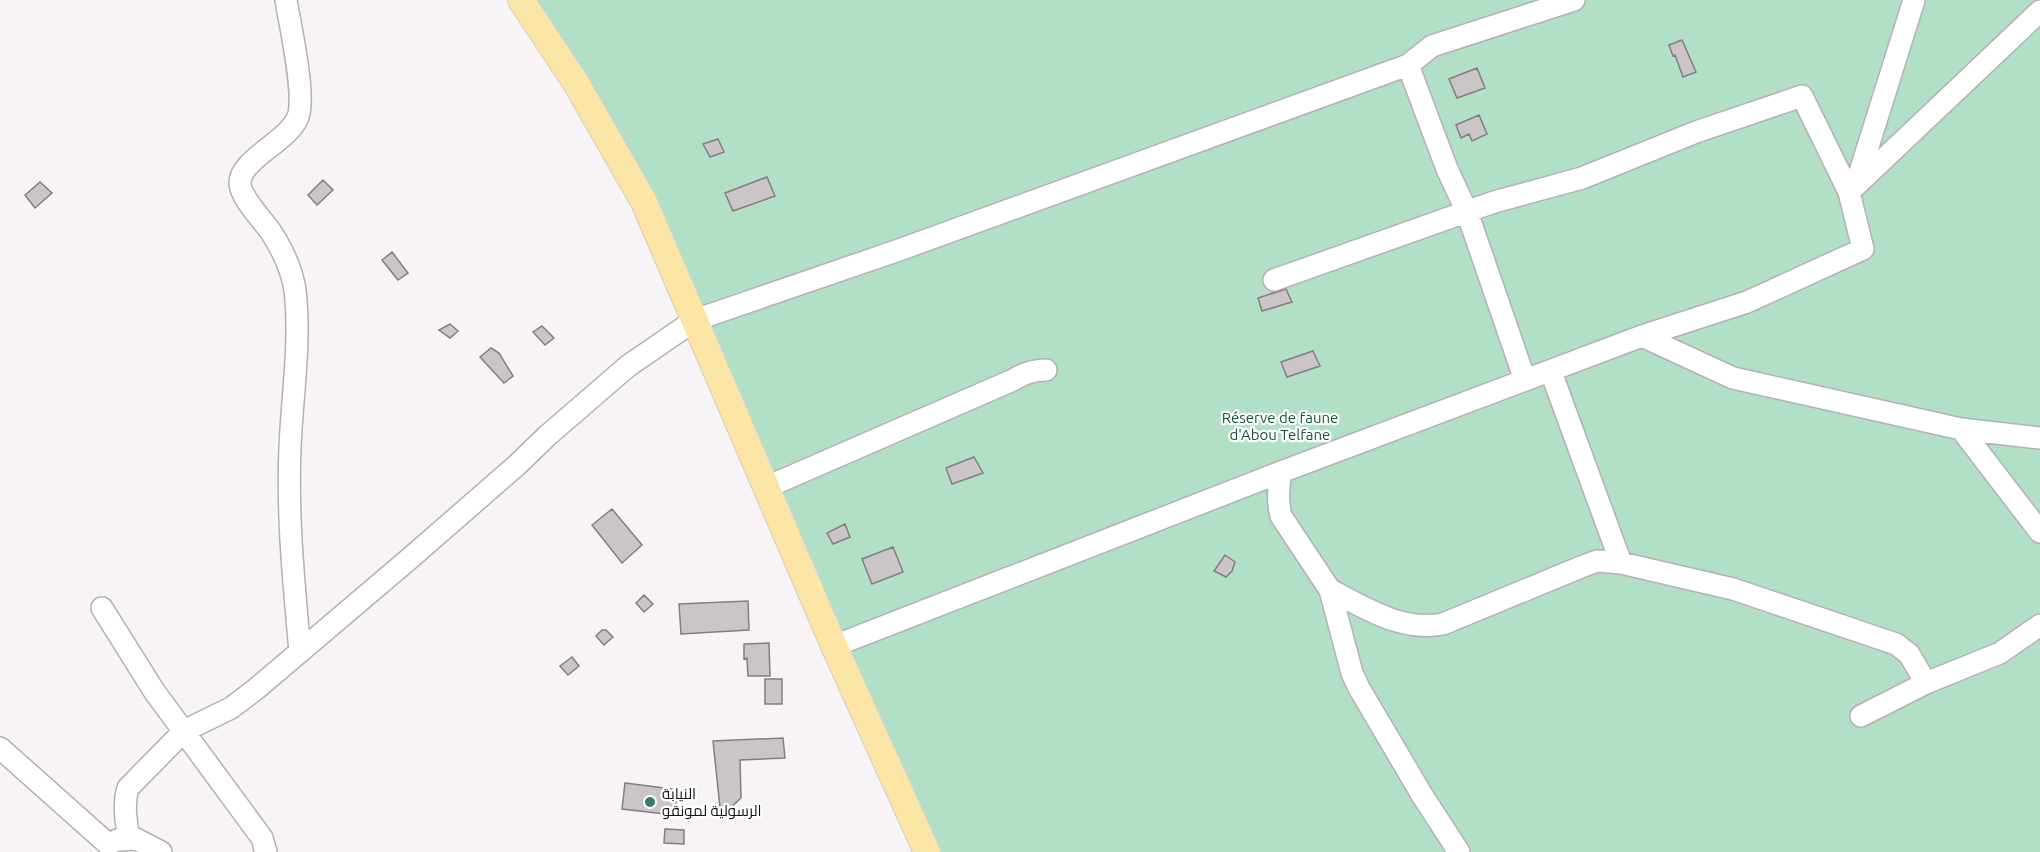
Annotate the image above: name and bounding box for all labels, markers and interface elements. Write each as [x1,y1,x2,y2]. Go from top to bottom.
park label: Réserve de faune d'Abou Telfane [1222,409,1338,443]
place label: النيابة الرسولية لمونقو [662,785,762,820]
marker: النيابة الرسولية لمونقو [643,795,657,809]

